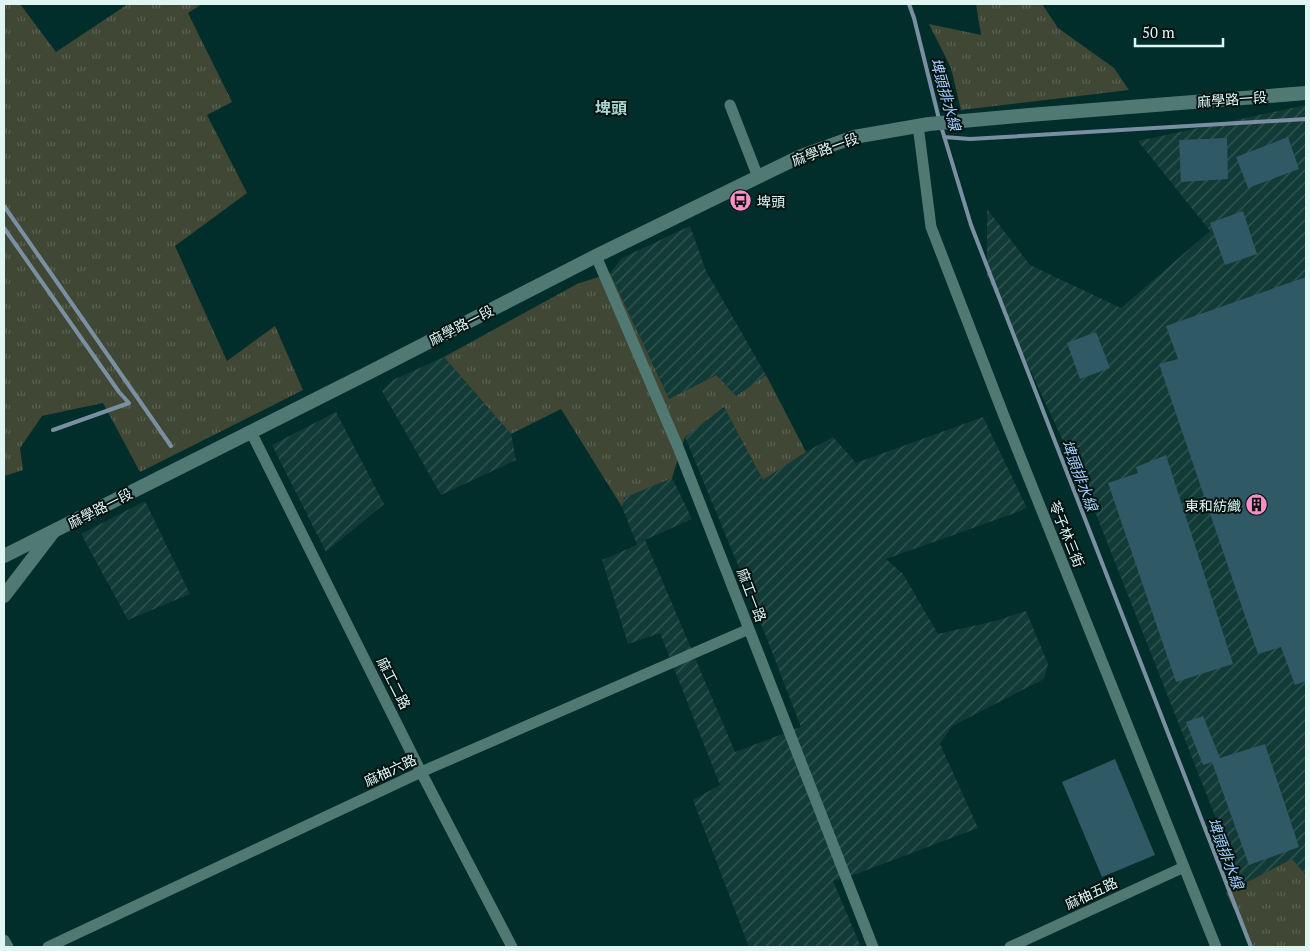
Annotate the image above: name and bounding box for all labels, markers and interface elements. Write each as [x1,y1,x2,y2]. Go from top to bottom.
scale bar [1135,15,1222,47]
text: 50 m [1142,22,1175,42]
water label: 埤頭排水線 [926,55,966,135]
street label: 麻學路一段 [1196,87,1268,111]
district label: 埤頭 [595,97,627,119]
street label: 麻學路一段 [789,128,861,170]
bus stop icon: 埤頭 [729,189,753,213]
place label: 埤頭 [757,192,785,211]
street label: 麻學路一段 [426,301,496,349]
water label: 埤頭排水線 [1057,436,1103,515]
street label: 麻學路一段 [65,484,135,532]
building icon: 東和紡織 [1245,493,1269,517]
place label: 東和紡織 [1185,496,1241,515]
street label: 苓子林三街 [1045,498,1089,570]
street label: 麻工一路 [733,565,771,625]
street label: 麻工二路 [373,654,415,712]
street label: 麻柚六路 [361,750,419,790]
water label: 埤頭排水線 [1203,814,1249,893]
street label: 麻柚五路 [1062,873,1120,913]

